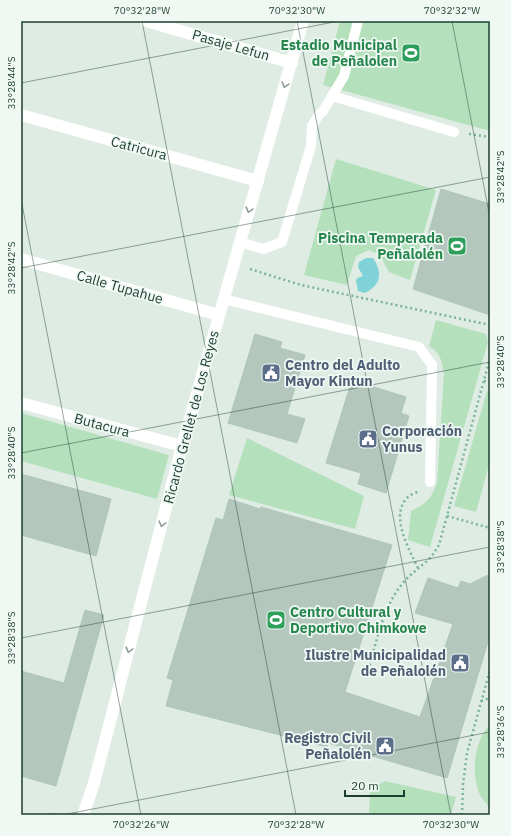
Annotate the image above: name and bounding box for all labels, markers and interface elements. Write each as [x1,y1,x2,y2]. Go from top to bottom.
text: 70°32'28"W [114,4,170,17]
text: 70°32'30"W [269,4,325,17]
text: 70°32'32"W [424,4,480,17]
street label: Pasaje Lefun [190,25,272,65]
place label: Estadio Municipal de Peñalolen [280,36,397,70]
sports icon: Estadio Municipal de Peñalolen [400,42,422,64]
text: 33°28'44"S [5,56,18,110]
one-way arrow [281,82,290,89]
street label: Catricura [109,132,169,164]
text: 33°28'42"S [494,150,507,204]
one-way arrow [245,207,254,214]
place label: Piscina Temperada Peñalolén [318,229,443,263]
sports icon: Piscina Temperada Peñalolén [446,235,468,257]
text: 33°28'42"S [5,241,18,295]
street label: Calle Tupahue [75,266,166,308]
street label: Ricardo Grellet de Los Reyes [159,328,223,506]
text: 33°28'40"S [494,335,507,389]
place label: Centro del Adulto Mayor Kintun [285,356,400,390]
public building icon: Centro del Adulto Mayor Kintun [260,362,282,384]
street label: Butacura [72,409,132,441]
place label: Corporación Yunus [382,422,462,456]
text: 33°28'40"S [5,426,18,480]
public building icon: Corporación Yunus [357,428,379,450]
text: 33°28'38"S [494,520,507,574]
one-way arrow [158,521,166,528]
place label: Centro Cultural y Deportivo Chimkowe [290,603,427,637]
sports icon: Centro Cultural y Deportivo Chimkowe [265,609,287,631]
text: 33°28'38"S [5,611,18,665]
place label: Ilustre Municipalidad de Peñalolén [305,646,446,680]
one-way arrow [125,647,133,653]
public building icon: Ilustre Municipalidad de Peñalolén [449,652,471,674]
text: 33°28'36"S [494,705,507,759]
place label: Registro Civil Peñalolén [284,729,371,763]
public building icon: Registro Civil Peñalolén [374,735,396,757]
scale bar [345,772,404,798]
text: 20 m [351,778,379,793]
text: 70°32'26"W [113,818,169,831]
text: 70°32'28"W [268,818,324,831]
text: 70°32'30"W [423,818,479,831]

